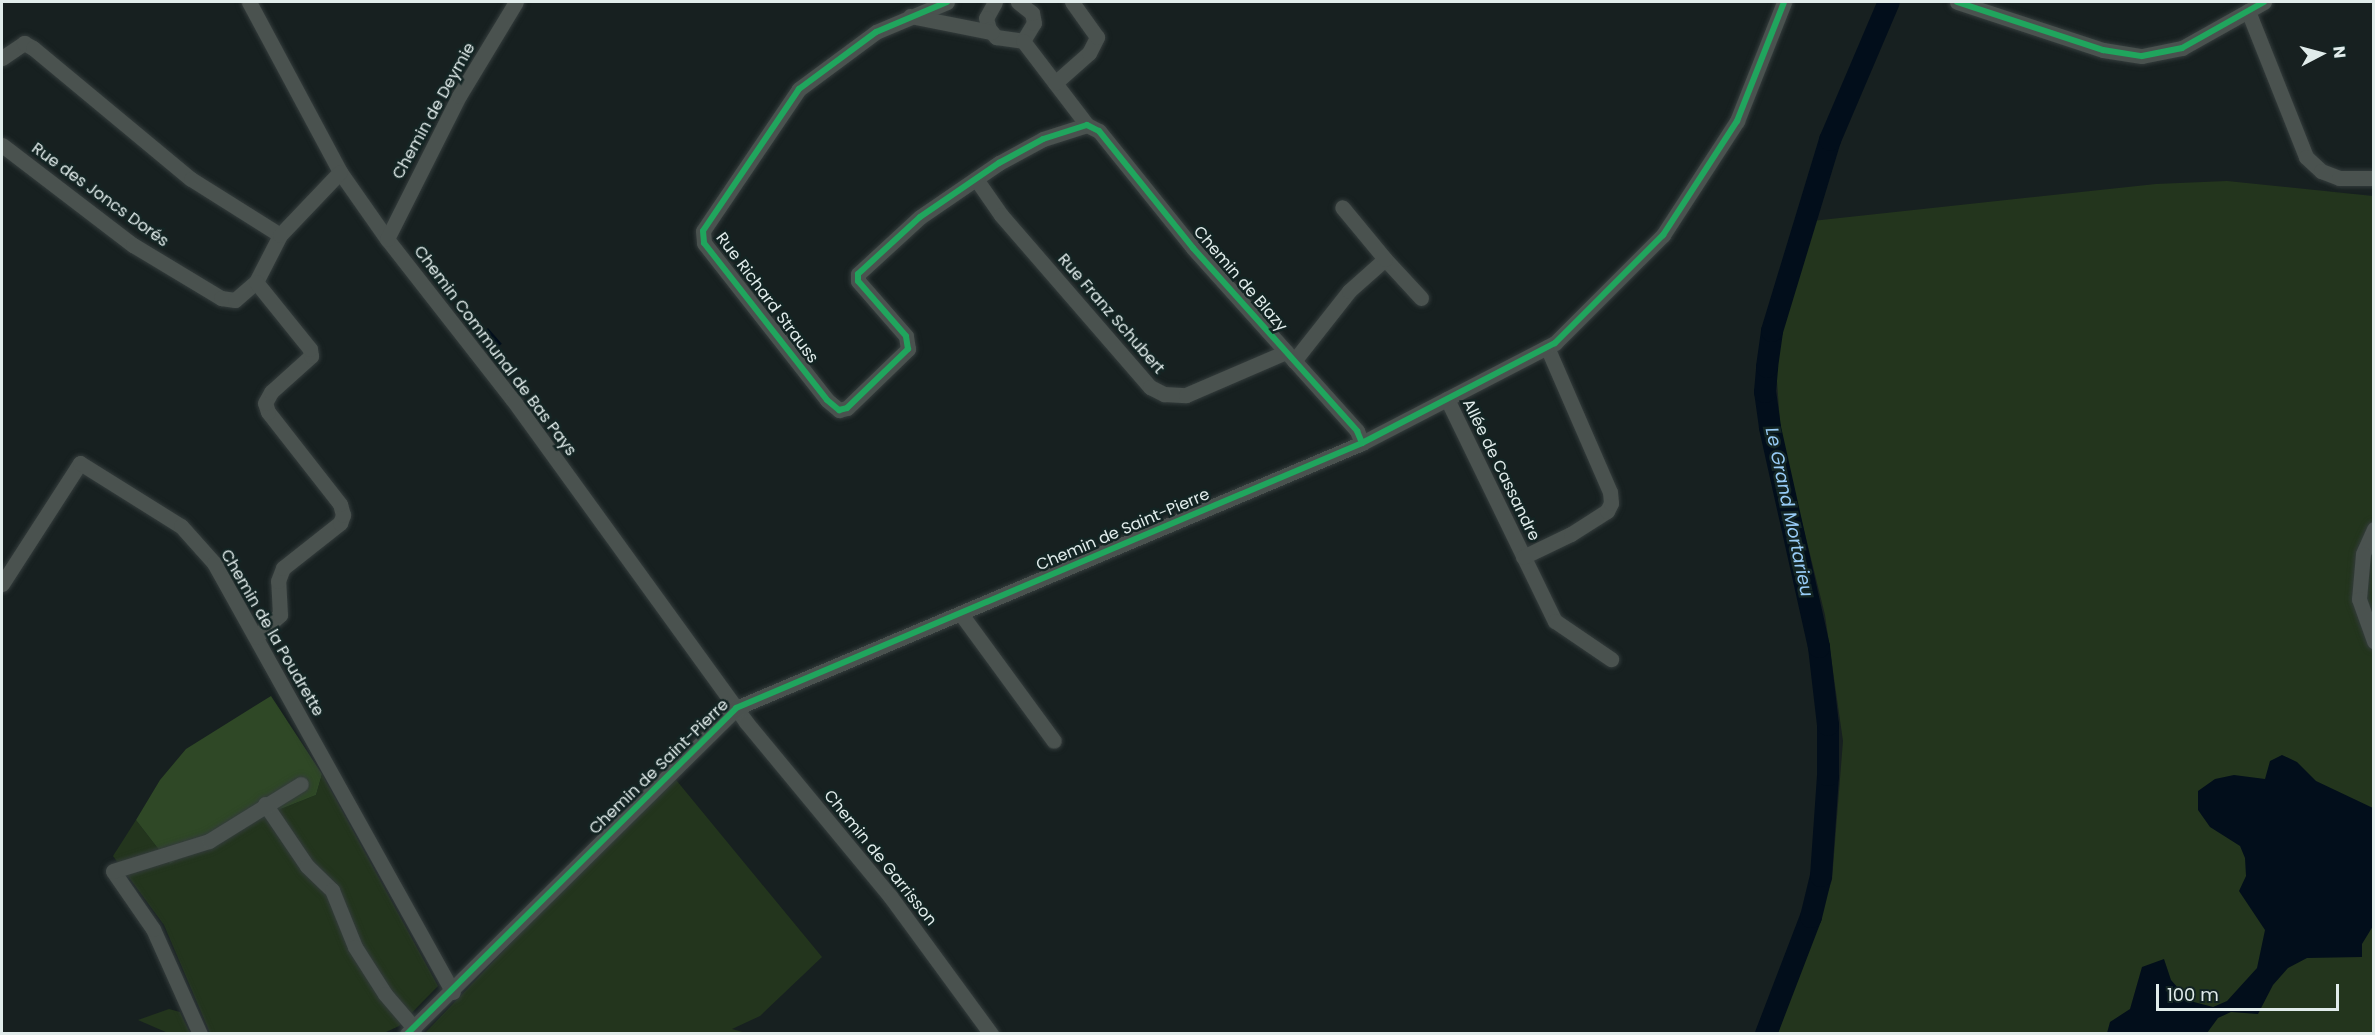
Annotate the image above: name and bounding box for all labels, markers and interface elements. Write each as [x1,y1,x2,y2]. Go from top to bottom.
north arrow [2291,24,2351,84]
street label: Chemin de Deymie [389,39,479,183]
text: N [2327,45,2351,59]
street label: Rue des Joncs Dorés [28,139,172,251]
street label: Chemin de Blazy [1189,222,1291,336]
street label: Rue Richard Strauss [712,229,822,367]
street label: Chemin Communal de Bas Pays [410,242,580,460]
street label: Rue Franz Schubert [1054,250,1168,378]
street label: Allée de Cassandre [1458,396,1544,544]
water label: Le Grand Mortarieu [1761,425,1817,599]
street label: Chemin de Saint-Pierre [1033,485,1213,575]
street label: Chemin de la Poudrette [216,546,328,720]
street label: Chemin de Saint-Pierre [585,695,733,839]
street label: Chemin de Garrisson [819,786,941,930]
scale bar [2159,972,2342,1010]
text: 100 m [2167,982,2219,1007]

